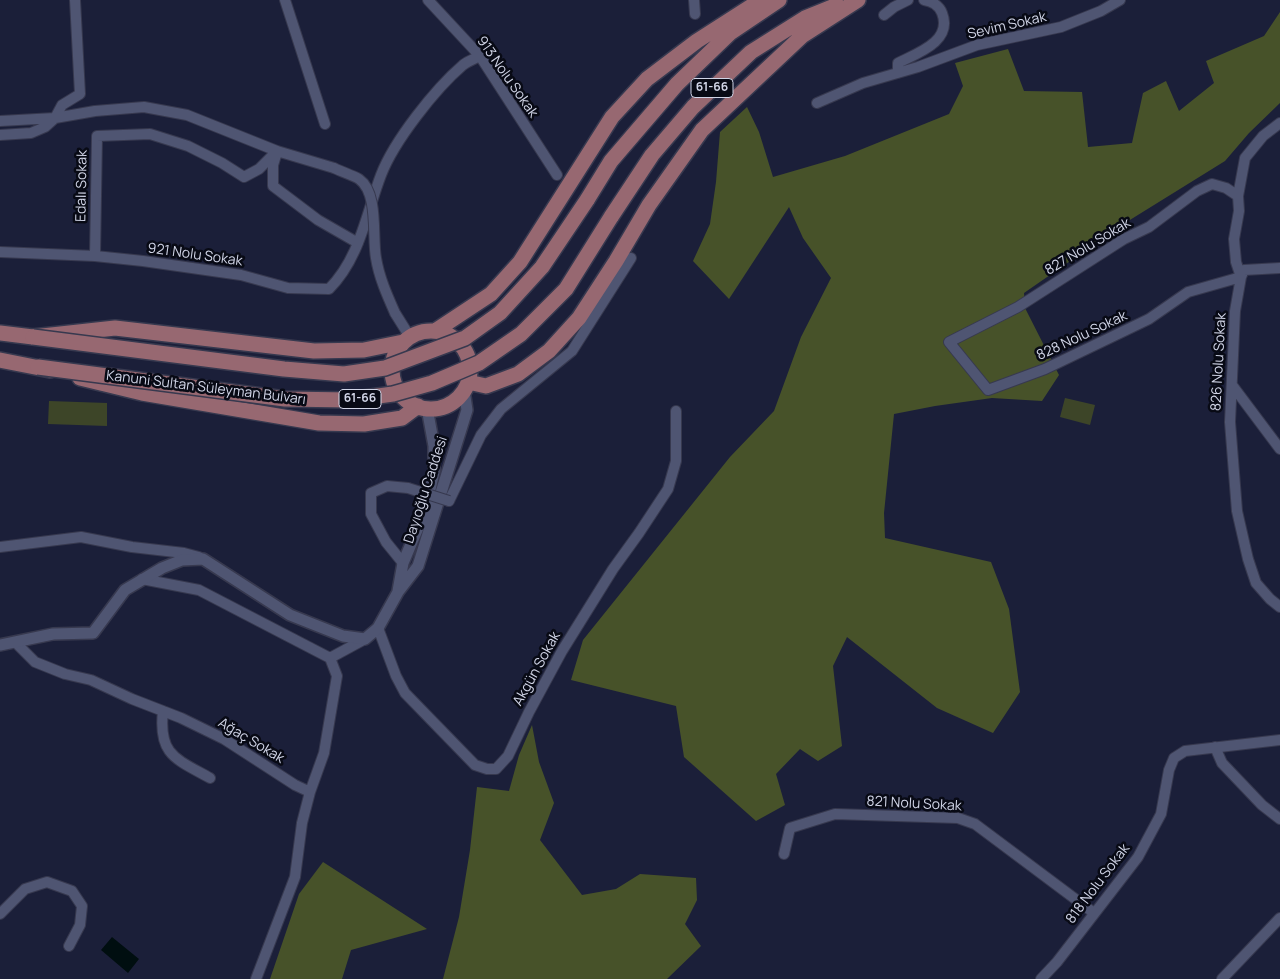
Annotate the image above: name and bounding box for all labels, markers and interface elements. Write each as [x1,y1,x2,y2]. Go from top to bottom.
street label: Sevim Sokak [966,9,1048,43]
street label: 913 Nolu Sokak [473,33,541,121]
road number: 61-66 [691,78,733,98]
street label: Edalı Sokak [73,150,91,222]
street label: 827 Nolu Sokak [1042,215,1134,279]
street label: 921 Nolu Sokak [146,240,244,270]
street label: 828 Nolu Sokak [1034,308,1130,364]
street label: 826 Nolu Sokak [1208,312,1230,412]
street label: Kanuni Sultan Süleyman Bulvarı [105,367,307,409]
road number: 61-66 [339,389,381,408]
street label: Dayıoğlu Caddesi [401,434,451,546]
street label: Akgün Sokak [510,629,564,709]
street label: Ağaç Sokak [215,715,287,767]
street label: 821 Nolu Sokak [866,793,962,815]
street label: 818 Nolu Sokak [1063,841,1133,927]

